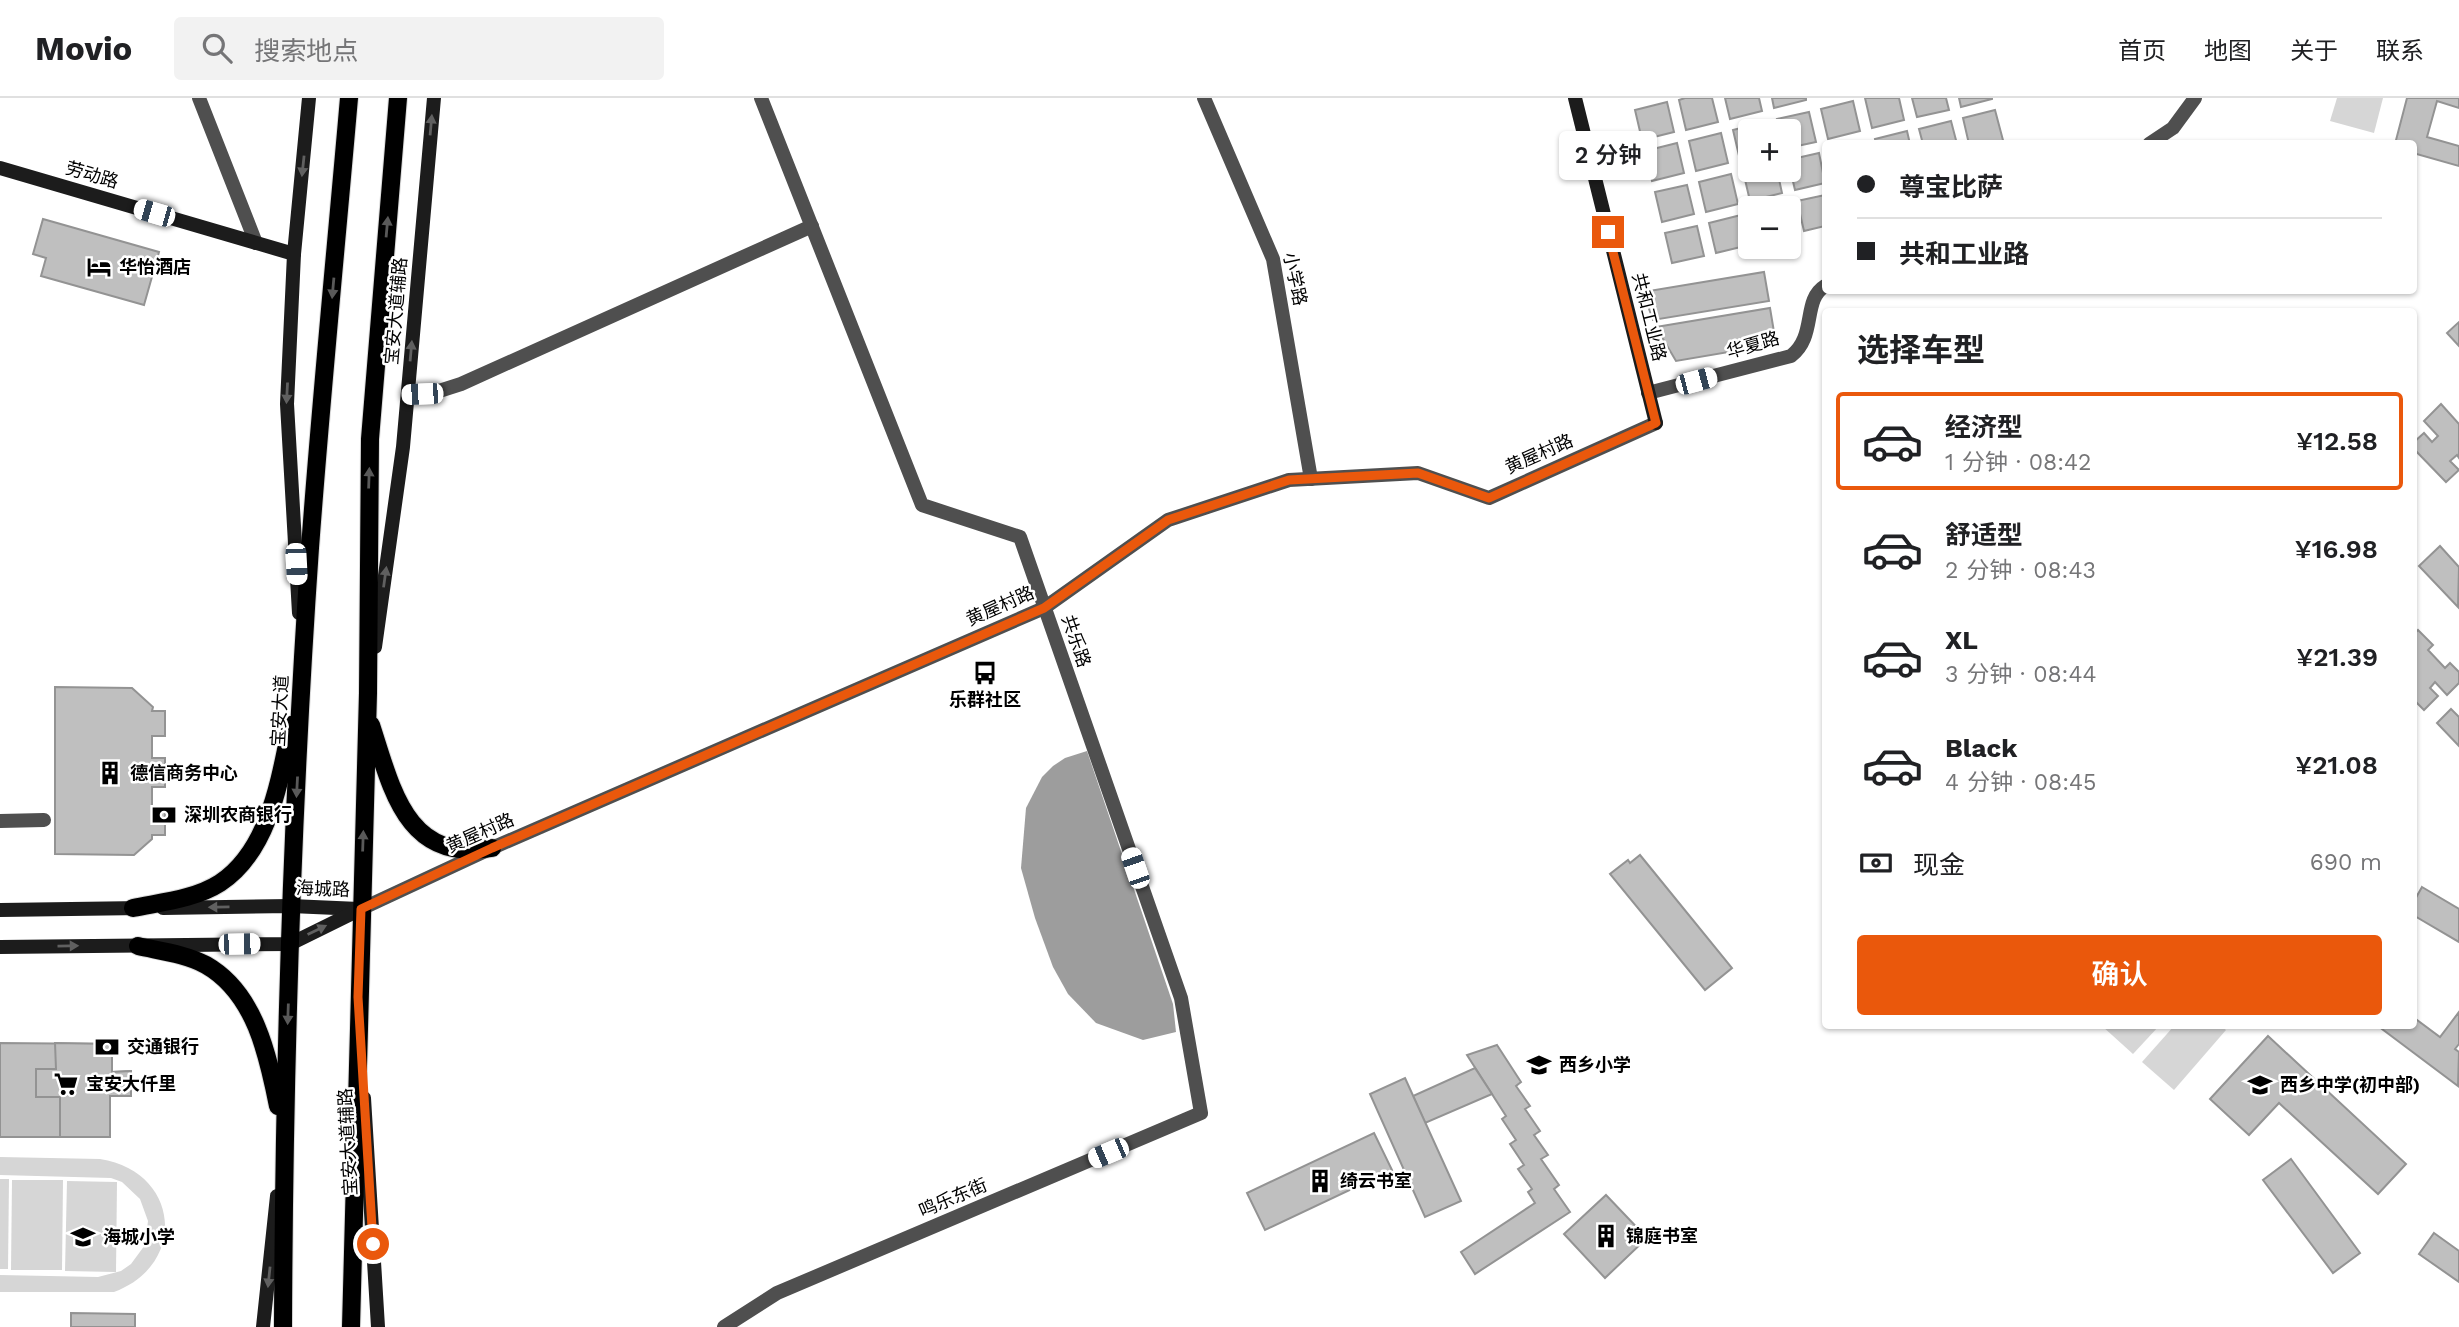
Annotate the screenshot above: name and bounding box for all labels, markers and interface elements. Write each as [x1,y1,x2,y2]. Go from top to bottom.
search box [174,17,664,80]
text: Movio [35,29,132,68]
icon: search [198,29,236,67]
text: 搜索地点 [254,36,358,66]
text: 首页 [2118,37,2166,65]
text: 地图 [2204,37,2252,65]
text: 关于 [2290,37,2338,65]
text: 联系 [2376,37,2424,65]
one-way arrow [426,114,437,136]
map controls [1738,119,1801,259]
button: + [1738,119,1801,182]
callout: 2 分钟 [1559,130,1657,180]
text: 2 分钟 [1575,142,1641,169]
one-way arrow [297,155,308,177]
street label: 劳动路 [63,157,121,192]
text: 尊宝比萨 [1899,172,2003,202]
button: − [1738,196,1801,259]
car [131,197,178,229]
one-way arrow [382,216,393,238]
route end [1592,216,1624,248]
text: 共和工业路 [1899,239,2029,269]
street label: 小学路 [1280,250,1311,307]
hotel icon: 华怡酒店 [85,253,113,281]
place label: 华怡酒店 [119,256,191,277]
street label: 宝安大道辅路 [380,256,411,366]
street label: 共和工业路 [1628,271,1671,363]
one-way arrow [327,277,338,299]
street label: 华夏路 [1724,327,1782,362]
text: 选择车型 [1857,331,1985,369]
one-way arrow [406,340,417,362]
car [1673,365,1720,397]
one-way arrow [282,382,293,404]
car [401,383,444,405]
icon: car [1861,410,1924,473]
text: 经济型 [1945,412,2023,442]
text: ¥12.58 [2296,426,2378,456]
street label: 黄屋村路 [1502,429,1576,478]
text: 1 分钟 · 08:42 [1945,449,2091,476]
one-way arrow [364,467,375,489]
icon: car [1861,518,1924,581]
text: 舒适型 [1945,520,2023,550]
text: ¥16.98 [2295,534,2378,564]
car [285,542,308,586]
text: 2 分钟 · 08:43 [1945,557,2096,584]
one-way arrow [379,566,390,588]
street label: 黄屋村路 [963,581,1037,630]
street label: 共乐路 [1058,612,1095,670]
text: XL [1945,625,1978,655]
icon: car [1861,626,1924,689]
text: ¥21.39 [2296,642,2378,672]
bus stop icon: 乐群社区 [971,659,999,687]
text: 3 分钟 · 08:44 [1945,661,2097,688]
street label: 宝安大道 [267,674,292,747]
place label: 乐群社区 [949,689,1021,710]
text: Black [1945,733,2017,763]
icon: car [1861,734,1924,797]
text: ¥21.08 [2295,750,2378,780]
building icon: 德信商务中心 [96,759,124,787]
place label: 德信商务中心 [130,762,238,783]
text: 4 分钟 · 08:45 [1945,769,2097,796]
one-way arrow [291,776,302,798]
bank icon: 深圳农商银行 [150,801,178,829]
place label: 深圳农商银行 [184,804,292,825]
street label: 黄屋村路 [443,808,517,857]
one-way arrow [357,830,369,852]
icon: cash [1857,844,1895,882]
car [1119,845,1152,891]
text: 690 m [2310,849,2382,876]
text: 现金 [1913,850,1965,880]
street label: 海城路 [296,877,350,900]
one-way arrow [208,901,230,913]
one-way arrow [307,925,327,936]
car [218,933,261,955]
button: 确认 [1857,935,2382,1015]
one-way arrow [57,941,79,952]
one-way arrow [282,1003,293,1025]
bank icon: 交通银行 [93,1033,121,1061]
place label: 交通银行 [127,1036,199,1057]
school or university icon: 西乡小学 [1525,1051,1553,1079]
place label: 西乡小学 [1559,1054,1631,1075]
supermarket icon: 宝安大仟里 [52,1070,80,1098]
school or university icon: 西乡中学(初中部) [2246,1071,2274,1099]
place label: 宝安大仟里 [86,1073,176,1094]
place label: 西乡中学(初中部) [2280,1074,2420,1095]
street label: 宝安大道辅路 [334,1088,361,1197]
car [1085,1135,1132,1171]
building icon: 绮云书室 [1306,1167,1334,1195]
place label: 绮云书室 [1340,1170,1412,1191]
street label: 鸣乐东街 [916,1174,990,1221]
building icon: 锦庭书室 [1592,1222,1620,1250]
school or university icon: 海城小学 [69,1223,97,1251]
place label: 锦庭书室 [1626,1225,1698,1246]
place label: 海城小学 [103,1226,175,1247]
route start [357,1228,389,1260]
one-way arrow [263,1266,274,1288]

